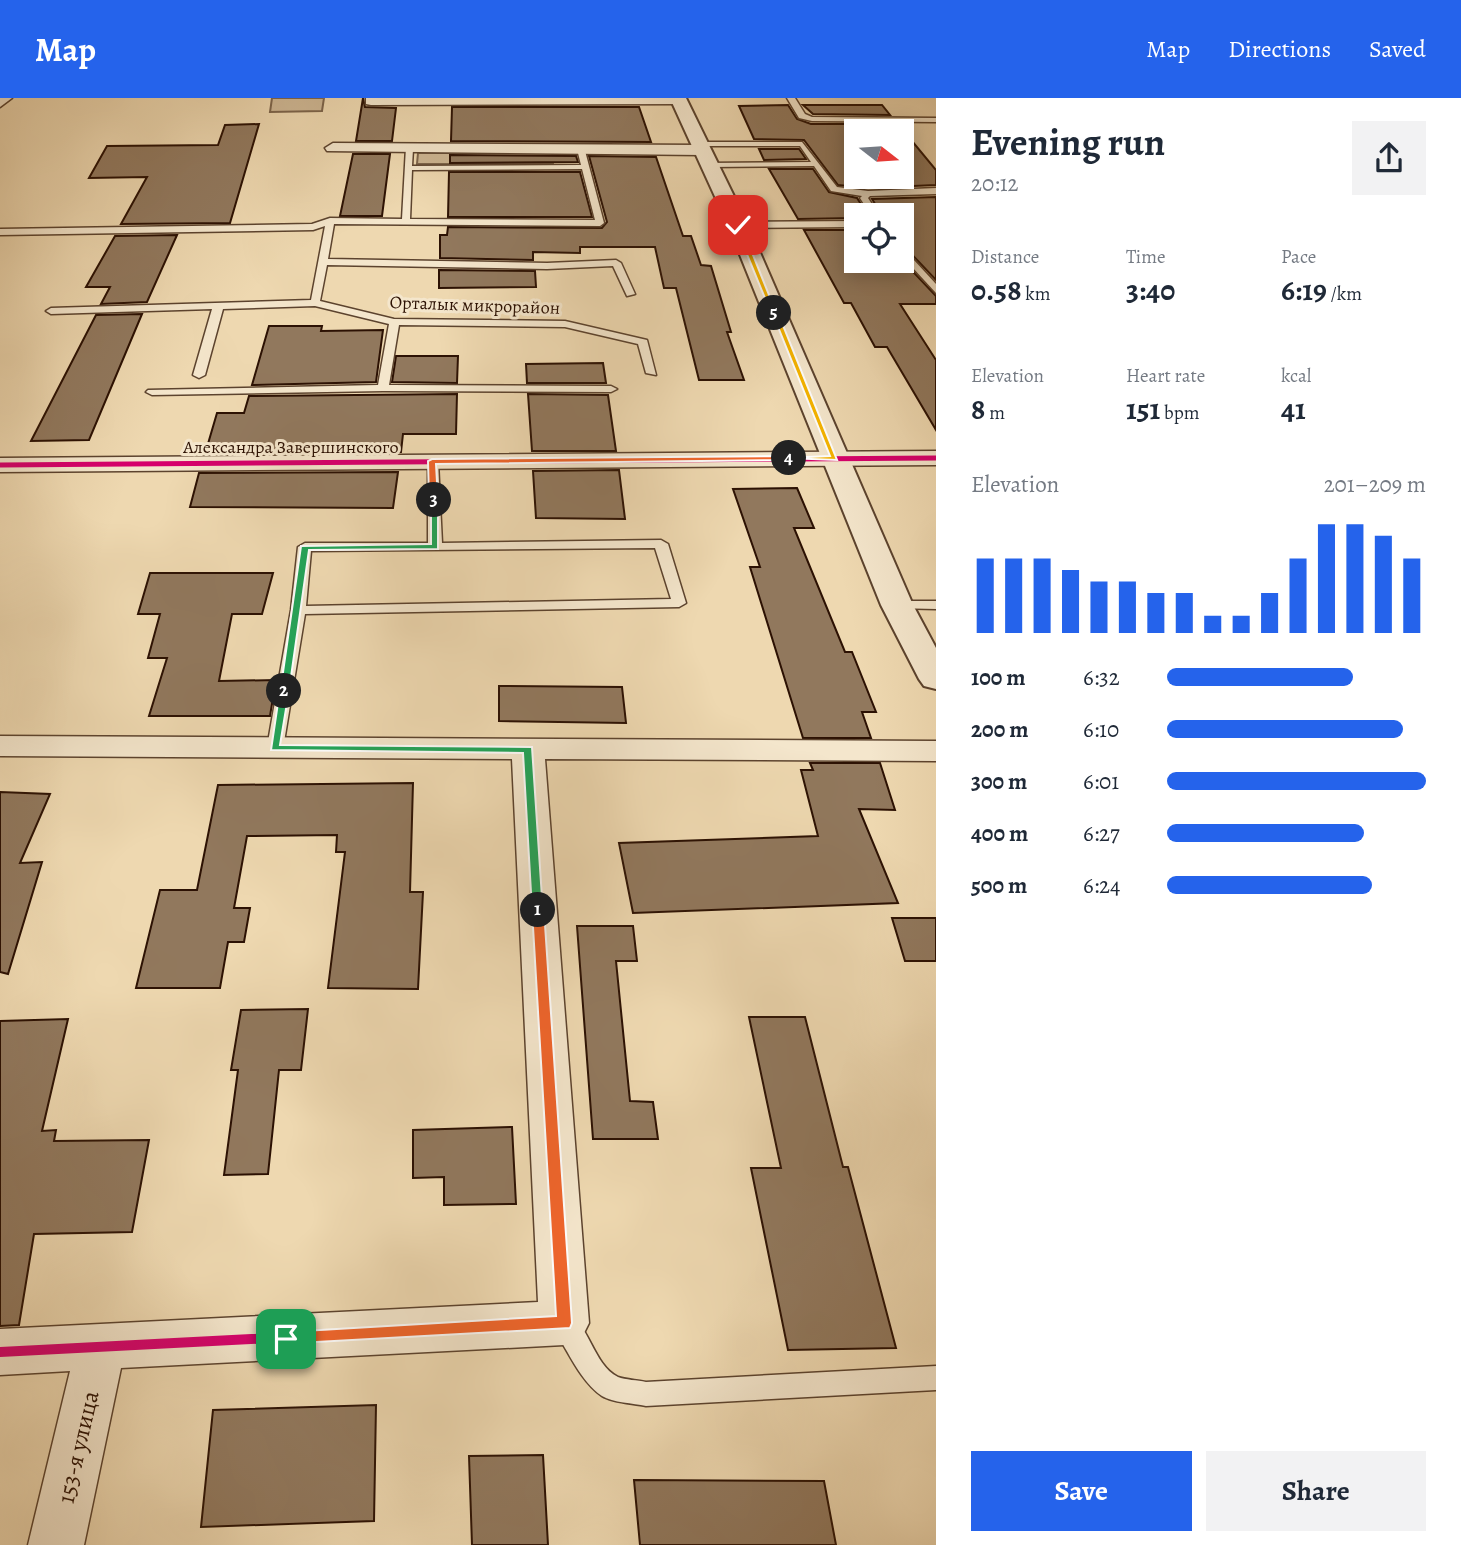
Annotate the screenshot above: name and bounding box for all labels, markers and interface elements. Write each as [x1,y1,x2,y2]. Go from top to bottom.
text: Map [35,27,96,72]
text: Map [1146,33,1190,65]
text: Directions [1228,33,1331,65]
text: Saved [1369,33,1426,65]
text: Evening run [971,116,1165,168]
north arrow [844,119,914,189]
map controls [844,119,914,273]
button: share [1352,121,1426,195]
text: 20:12 [971,168,1018,199]
pin [708,195,768,255]
button: locate [844,203,914,273]
icon: check [719,206,757,244]
text: Distance [971,244,1039,270]
text: Time [1126,244,1165,270]
text: Pace [1281,244,1316,270]
text: 0.58 [971,270,1022,310]
text: 3:40 [1126,270,1175,310]
text: 6:19 [1281,270,1327,310]
text: km [1022,281,1051,307]
text: /km [1327,281,1362,307]
street label: Орталык микрорайон [389,290,561,320]
pin: 5 [756,296,792,330]
text: 5 [769,299,778,325]
text: Elevation [971,363,1044,389]
text: Heart rate [1126,363,1205,389]
text: kcal [1281,363,1311,389]
text: 8 [971,389,985,429]
text: 151 [1126,389,1160,429]
text: 41 [1281,389,1306,429]
text: m [985,400,1005,426]
text: bpm [1160,400,1200,426]
street label: Александра Завершинского [182,435,399,459]
pin: 4 [772,440,806,476]
text: 4 [784,444,793,470]
text: Elevation [971,469,1059,500]
text: 201–209 m [1324,469,1426,500]
pin: 3 [416,482,452,518]
text: 3 [429,486,438,512]
text: 100 m [971,662,1026,693]
text: 6:32 [1083,662,1120,693]
pin: 2 [266,674,302,708]
text: 2 [279,677,288,703]
text: 200 m [971,714,1029,745]
text: 6:10 [1083,714,1119,745]
text: 300 m [971,766,1027,797]
text: 6:01 [1083,766,1119,797]
text: 400 m [971,818,1028,849]
text: 6:27 [1083,818,1120,849]
text: 500 m [971,870,1027,901]
text: 6:24 [1083,870,1120,901]
pin: 1 [520,892,556,928]
text: 1 [534,896,541,922]
pin [256,1309,316,1369]
icon: arrive [267,1320,305,1358]
street label: 153-я улица [49,1387,107,1507]
button: Save [971,1451,1192,1531]
button: Share [1206,1451,1426,1531]

